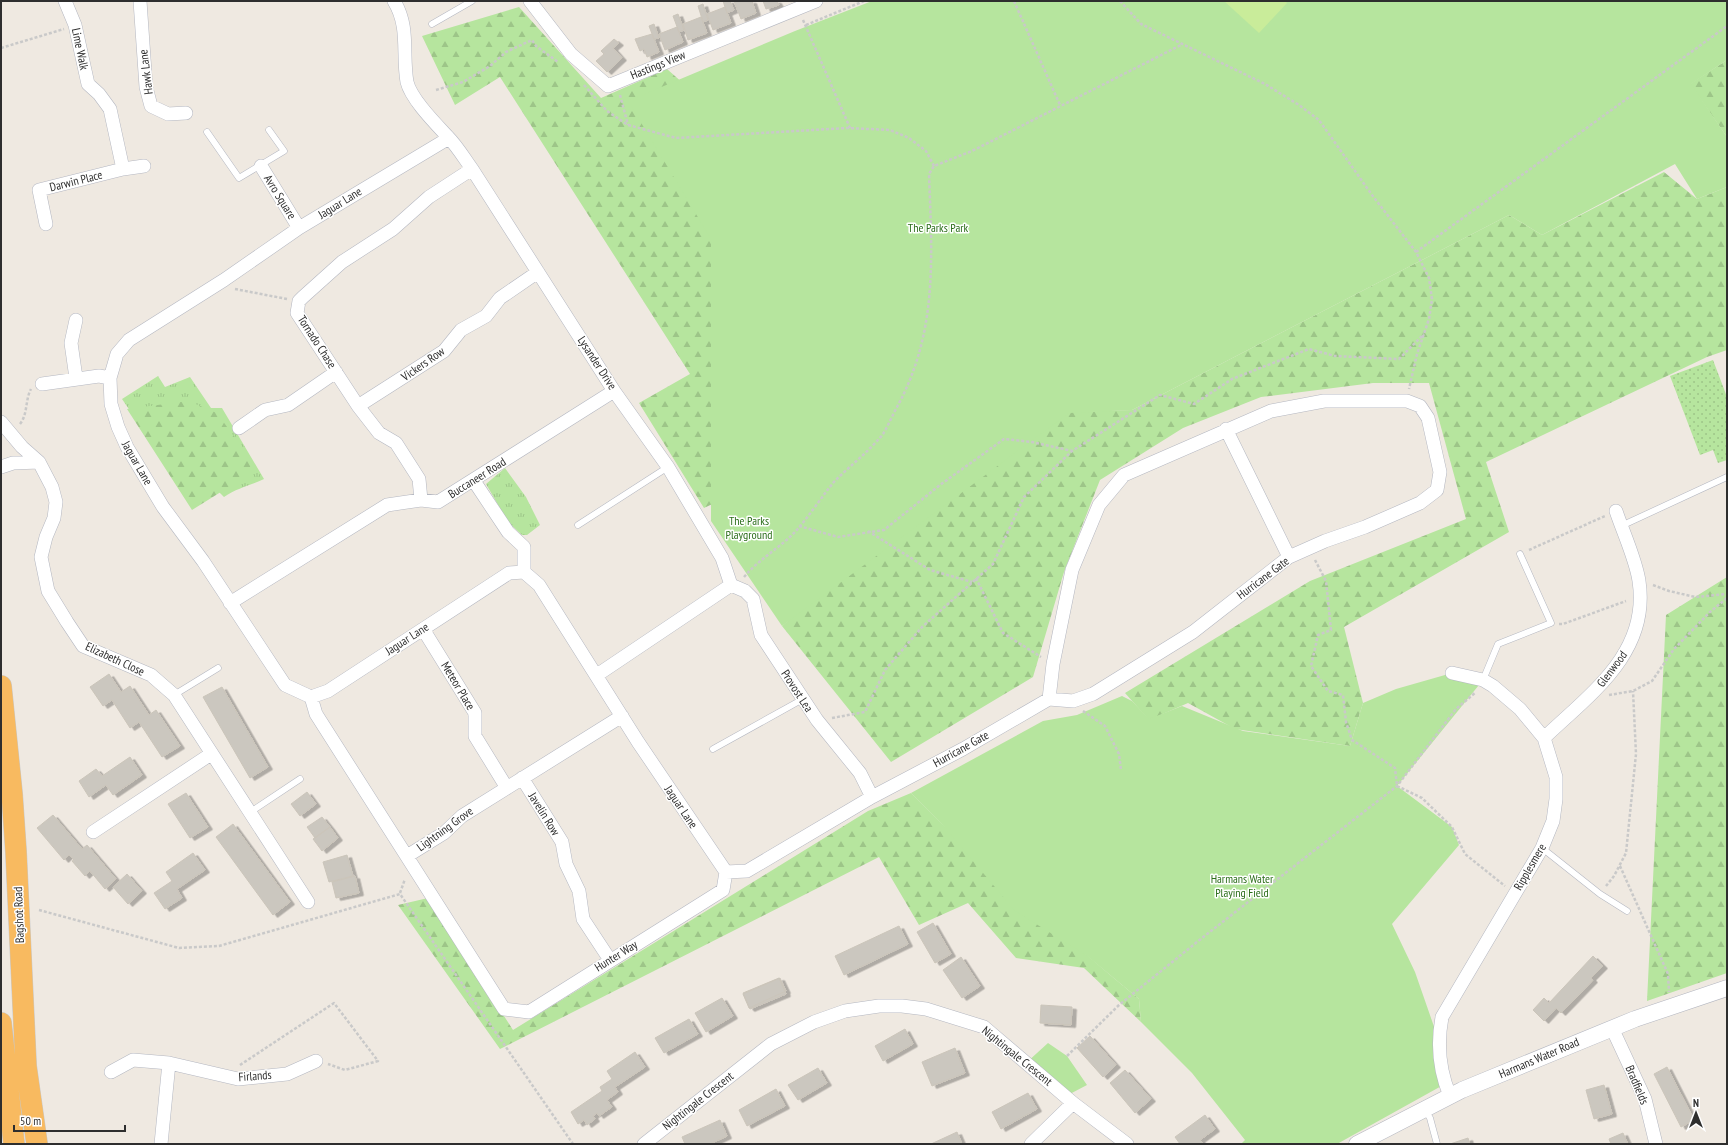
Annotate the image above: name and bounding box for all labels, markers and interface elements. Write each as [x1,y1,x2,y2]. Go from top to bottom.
street label: Lime Walk [69,26,92,72]
street label: Hastings View [628,46,688,82]
street label: Hawk Lane [135,49,156,95]
street label: Darwin Place [48,167,104,194]
street label: Avro Square [261,172,300,222]
street label: Jaguar Lane [314,183,364,222]
park label: The Parks Park [908,220,969,235]
street label: Tornado Chase [295,312,340,371]
street label: Lysander Drive [575,333,620,392]
street label: Vickers Row [397,343,448,384]
street label: Jaguar Lane [118,437,156,488]
street label: Buccaneer Road [445,454,508,501]
park label: The Parks Playground [726,513,772,542]
street label: Hurricane Gate [1234,553,1292,602]
street label: Jaguar Lane [381,619,431,659]
street label: Elizabeth Close [83,638,147,679]
street label: Glenwood [1593,648,1630,690]
street label: Meteor Place [438,659,479,713]
street label: Provost Lea [778,667,817,715]
street label: Hurricane Gate [930,727,991,770]
street label: Jaguar Lane [661,782,701,831]
street label: Javelin Row [525,789,564,839]
street label: Lightning Grove [414,803,476,854]
street label: Ripplesmere [1510,841,1549,893]
park label: Harmans Water Playing Field [1211,871,1274,900]
street label: Bagshot Road [10,887,27,944]
street label: Hunter Way [592,936,640,975]
street label: Nightingale Crescent [979,1023,1056,1089]
street label: Harmans Water Road [1496,1034,1581,1081]
street label: Bradfields [1623,1063,1652,1107]
street label: Firlands [238,1067,272,1084]
street label: Nightingale Crescent [659,1068,737,1133]
north arrow [1676,1093,1716,1133]
text: N [1693,1096,1699,1110]
scale bar [14,1107,125,1133]
text: 50 m [20,1113,41,1128]

